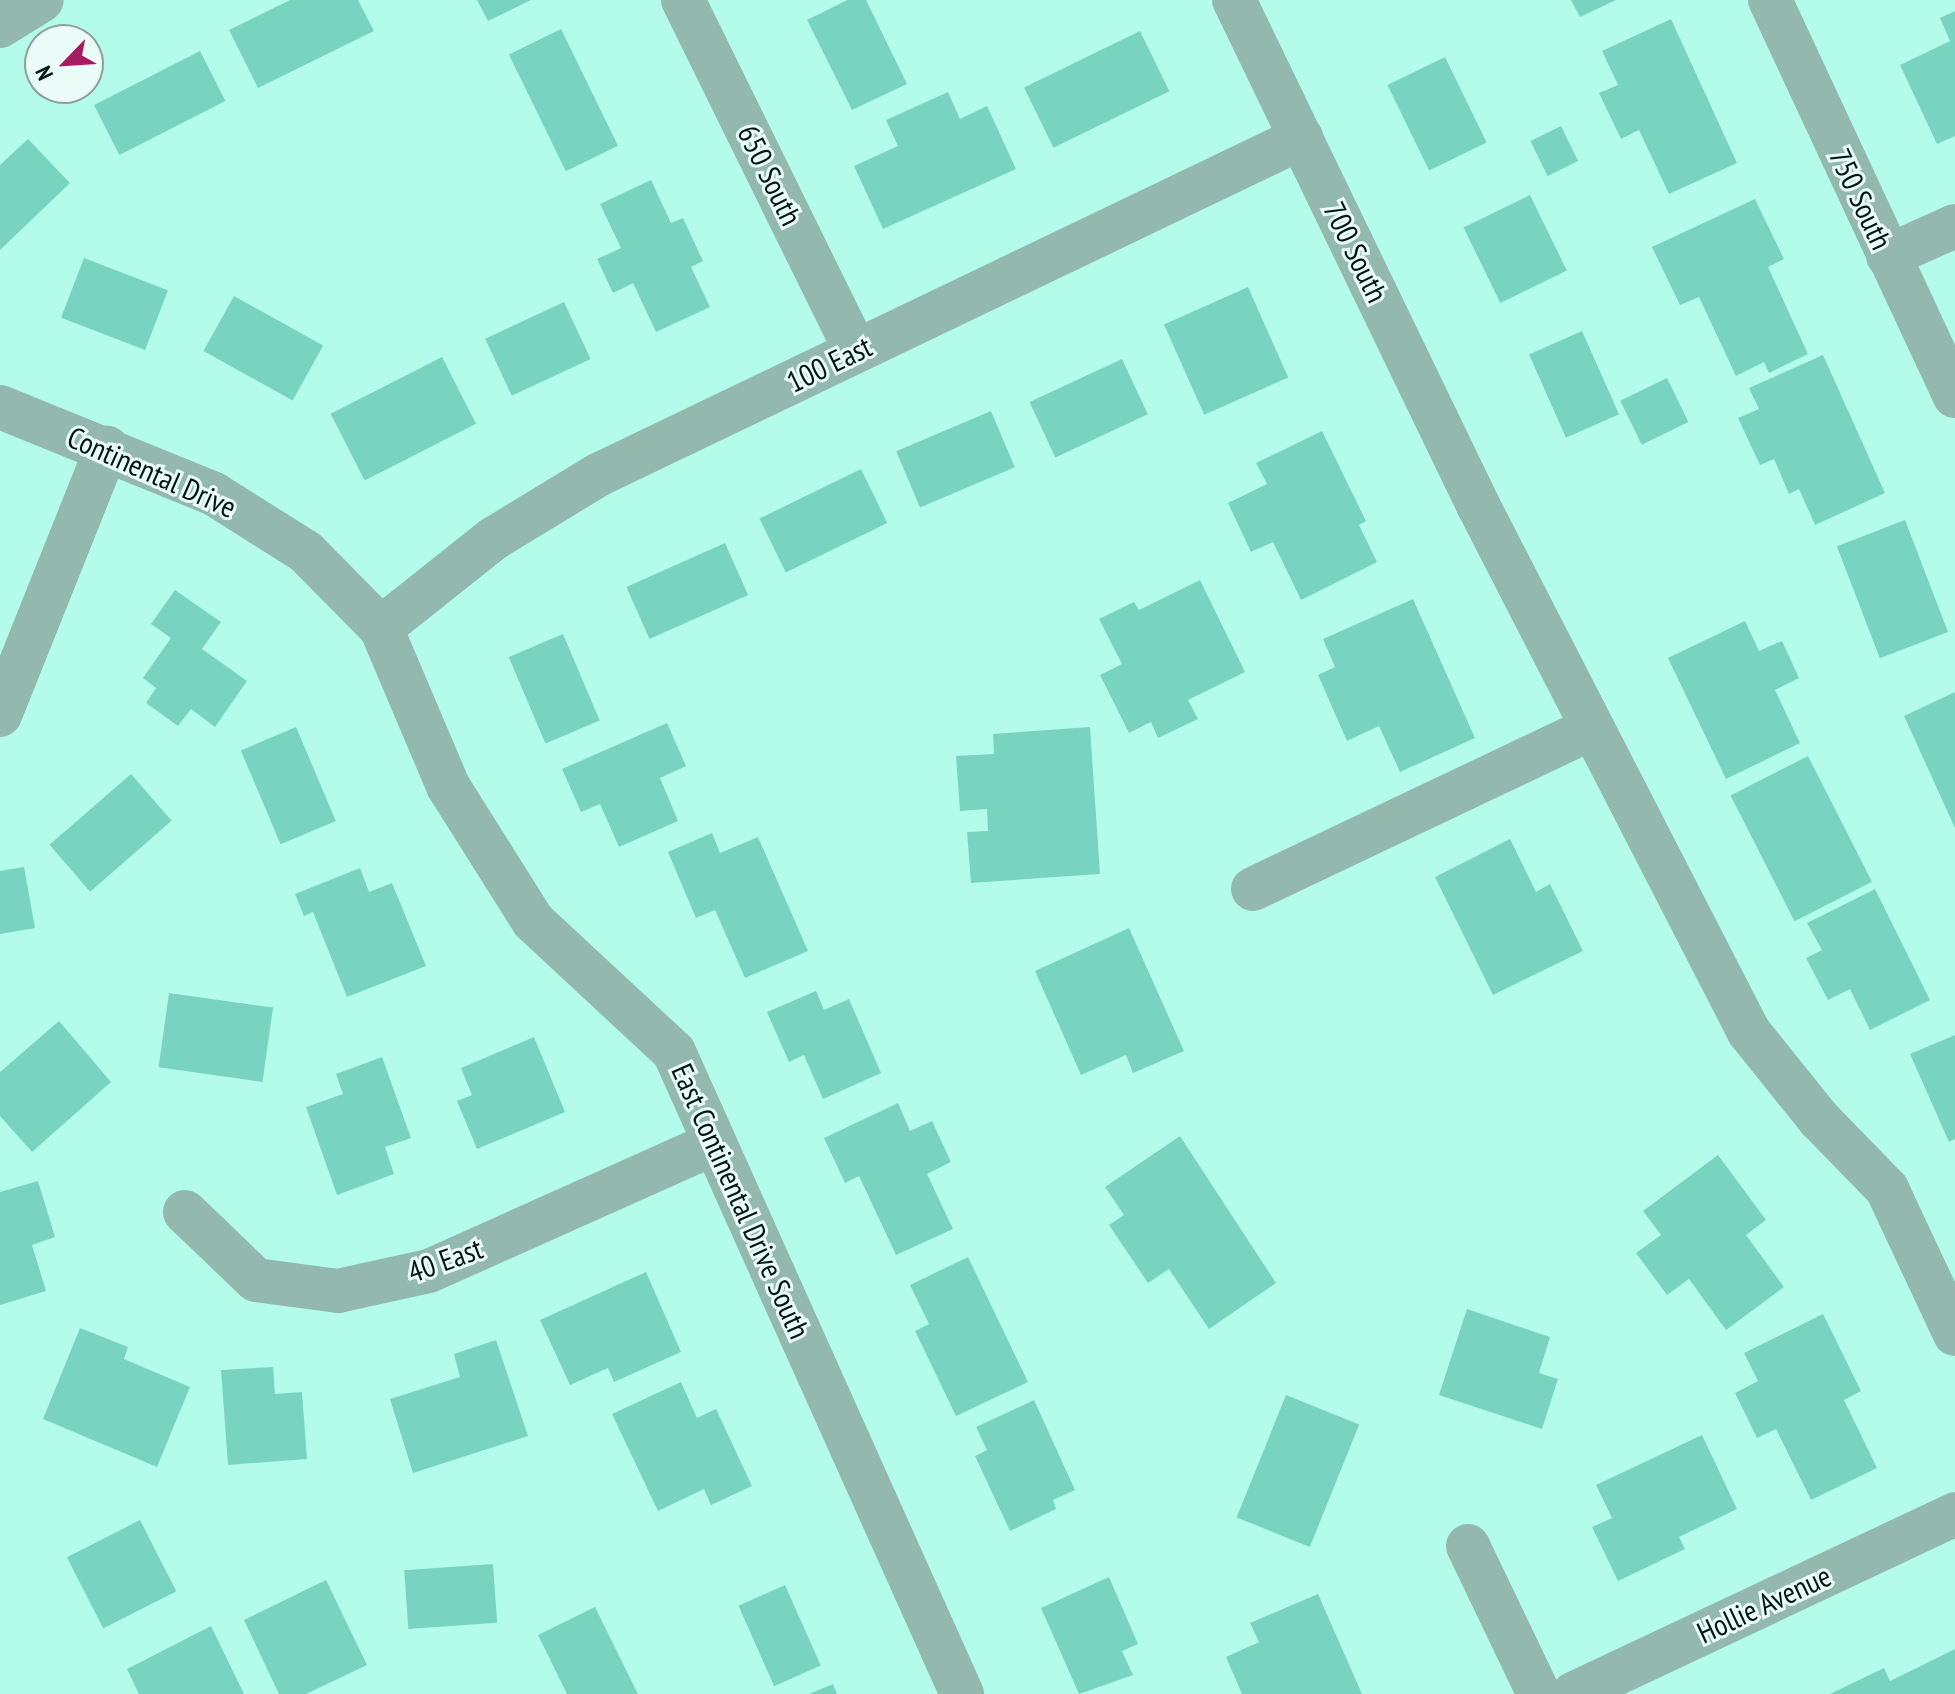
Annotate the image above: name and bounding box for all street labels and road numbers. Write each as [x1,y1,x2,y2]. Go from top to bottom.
street label: 650 South [730,119,810,231]
street label: 750 South [1822,143,1900,255]
street label: 700 South [1316,196,1396,308]
street label: 100 East [781,328,877,400]
street label: Continental Drive [62,419,242,525]
street label: East Continental Drive South [664,1058,818,1344]
street label: 40 East [403,1230,487,1290]
street label: Hollie Avenue [1691,1557,1837,1651]

